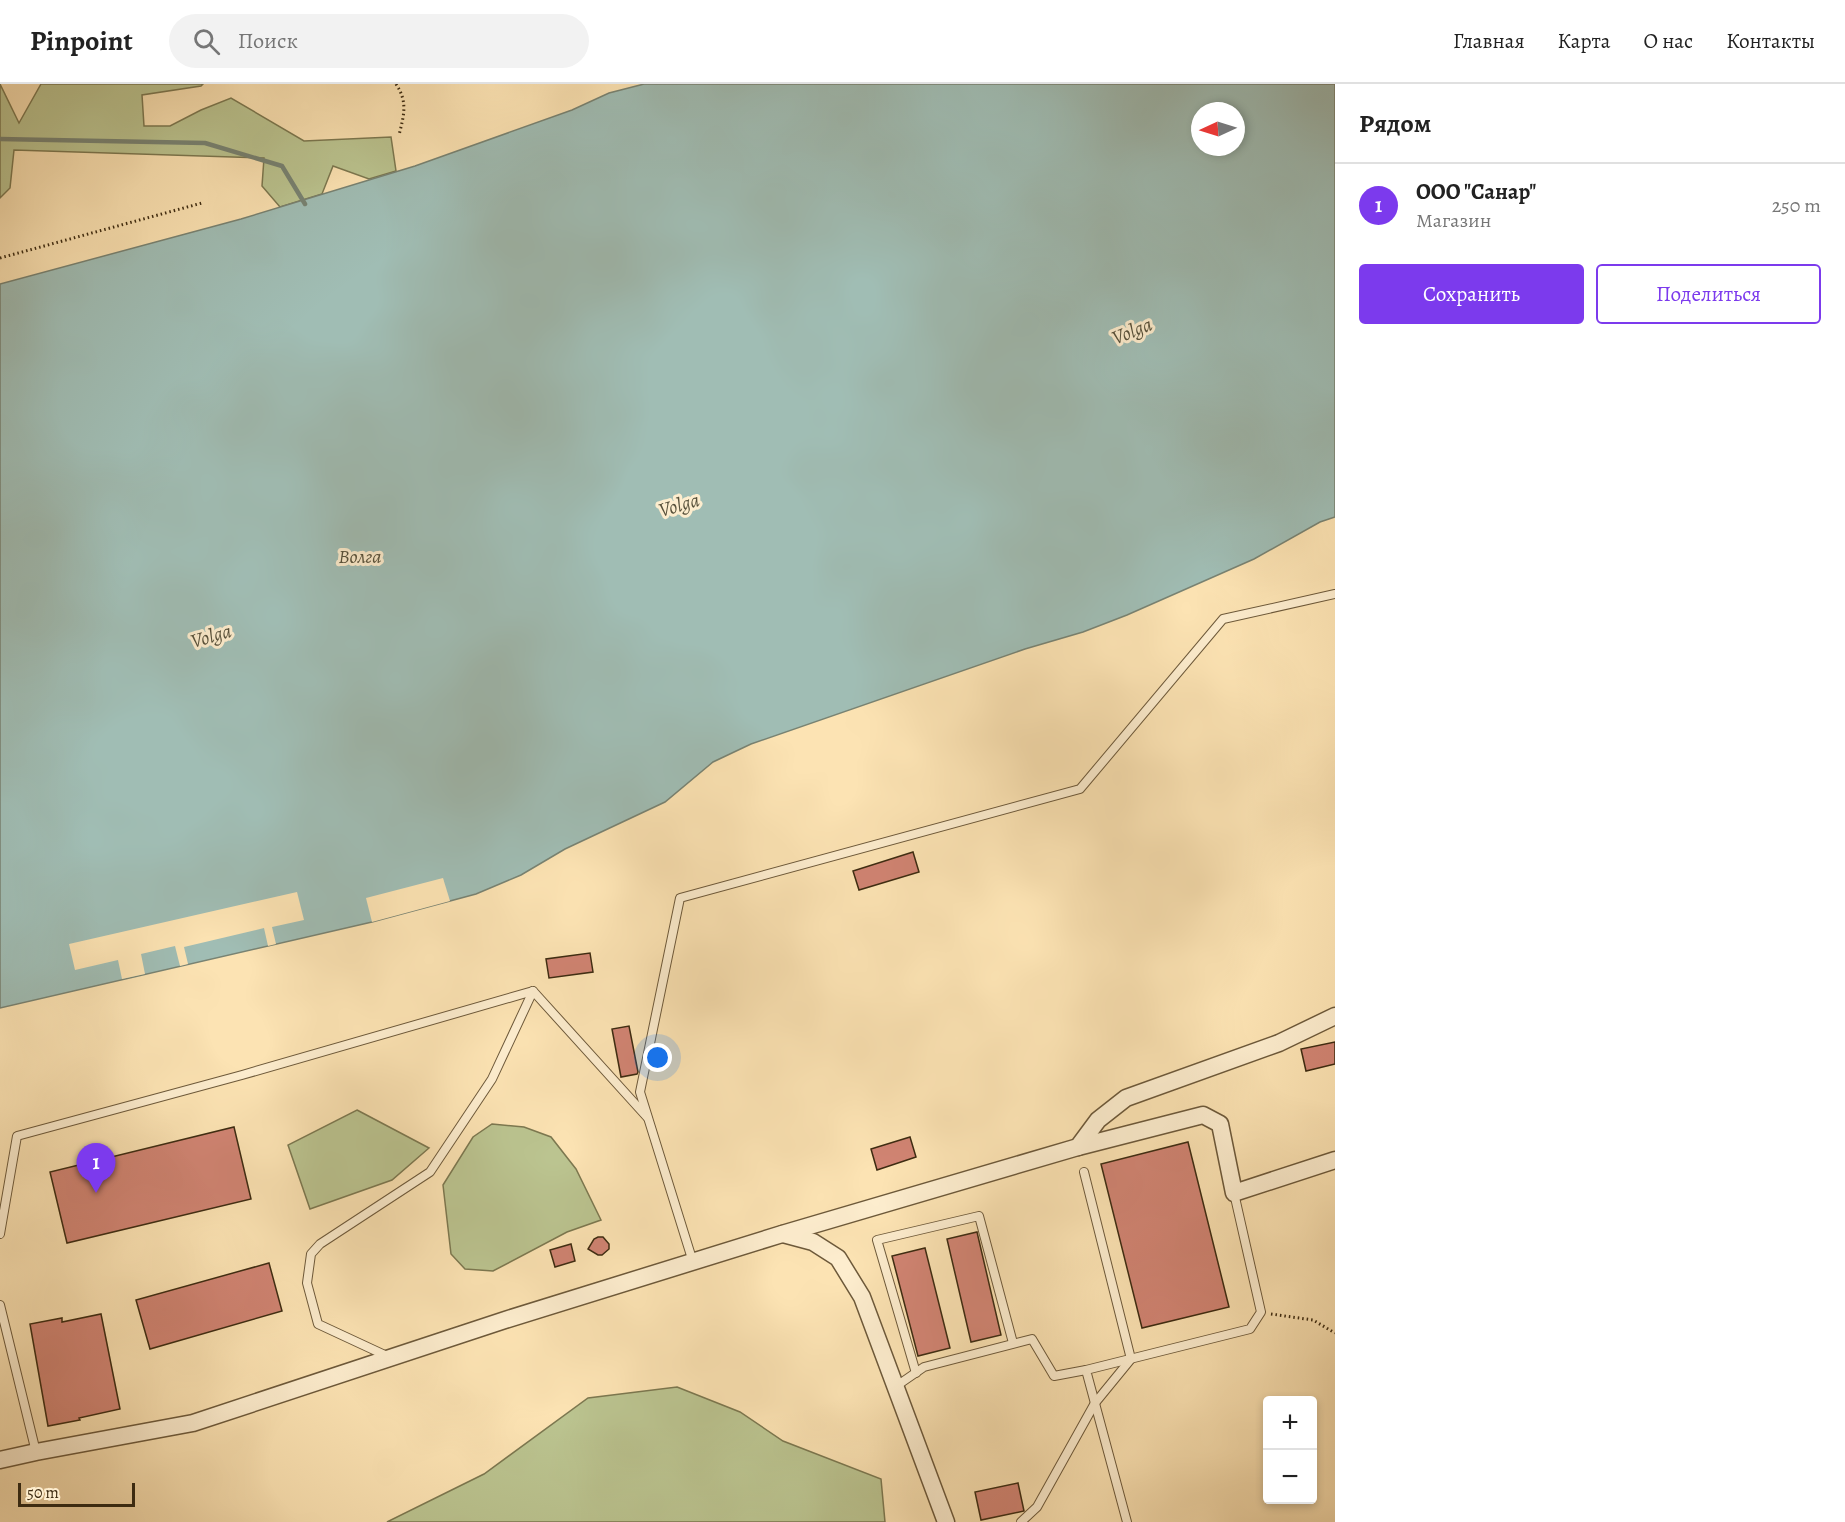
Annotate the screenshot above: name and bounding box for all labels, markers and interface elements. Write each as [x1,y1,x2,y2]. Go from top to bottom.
search box [169,14,589,68]
text: Pinpoint [30,22,133,60]
icon: search [190,25,223,58]
text: Поиск [238,26,298,56]
text: Главная [1453,27,1525,55]
text: Карта [1558,27,1610,55]
text: О нас [1643,27,1693,55]
text: Контакты [1726,27,1815,55]
north arrow [1191,102,1245,156]
text: Рядом [1359,106,1431,141]
text: ООО "Санар" [1416,177,1536,207]
text: 1 [1375,192,1382,219]
text: 250 m [1772,192,1821,219]
text: Магазин [1416,207,1491,234]
button: Сохранить [1359,264,1584,324]
button: Поделиться [1596,264,1821,324]
water label: Volga [1108,311,1156,351]
water label: Volga [655,486,703,524]
water label: Волга [338,543,382,570]
water label: Volga [187,617,235,655]
your location [643,1043,672,1072]
pin: 1 [76,1144,116,1193]
map controls [1263,1396,1317,1504]
button: + [1263,1396,1317,1450]
button: − [1263,1450,1317,1504]
scale bar [18,1480,135,1508]
text: 50 m [27,1482,59,1504]

